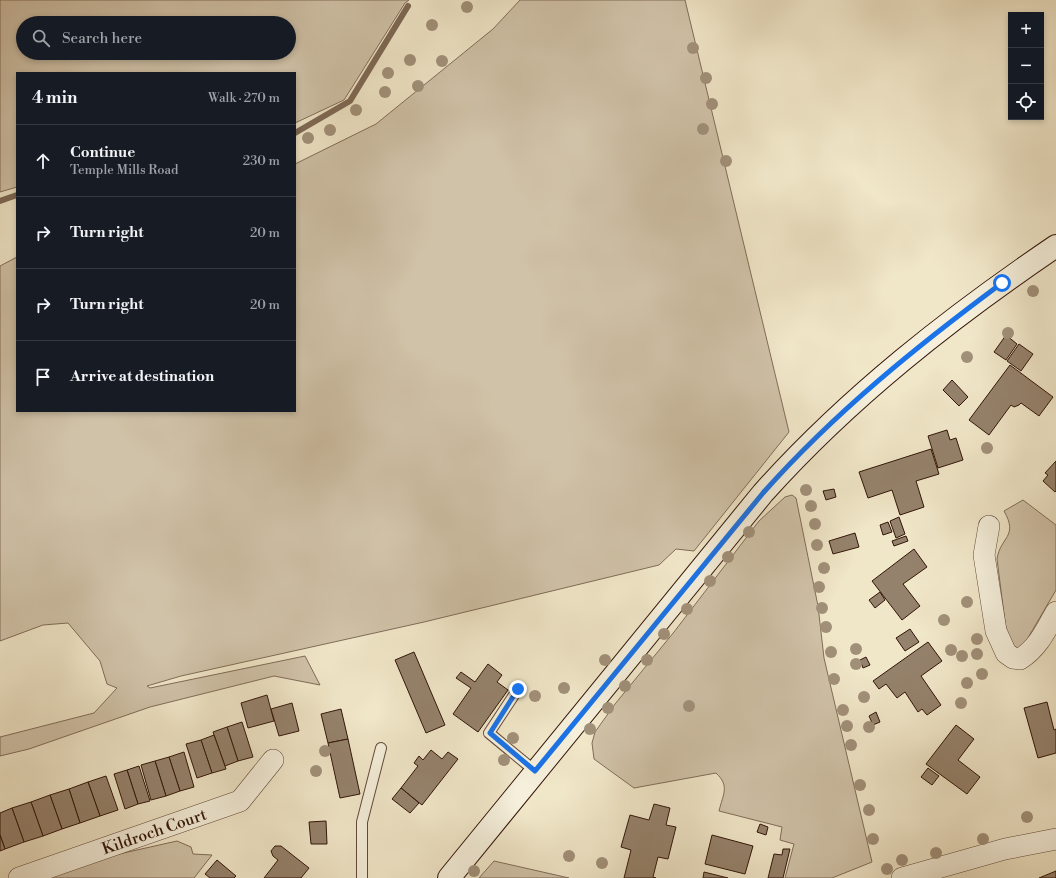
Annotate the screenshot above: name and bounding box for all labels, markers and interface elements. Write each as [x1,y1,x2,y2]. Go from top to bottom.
map controls [1008,12,1044,120]
button: + [1008,12,1044,48]
search box [16,16,296,60]
icon: search [30,27,52,49]
text: Search here [62,29,142,48]
button: − [1008,48,1044,84]
button: locate [1008,84,1044,120]
text: 4 min [32,87,77,109]
text: Walk · 270 m [208,90,280,106]
text: Continue [70,143,135,162]
icon: ahead [32,150,54,172]
text: 230 m [243,153,280,169]
text: Temple Mills Road [70,162,178,178]
icon: right [32,222,54,244]
text: Turn right [70,223,144,242]
text: 20 m [250,225,280,241]
route start [993,274,1011,292]
icon: right [32,294,54,316]
text: Turn right [70,295,144,314]
text: 20 m [250,297,280,313]
icon: arrive [32,366,54,388]
text: Arrive at destination [70,367,214,386]
route end [509,680,527,698]
street label: Kildroch Court [99,804,210,859]

